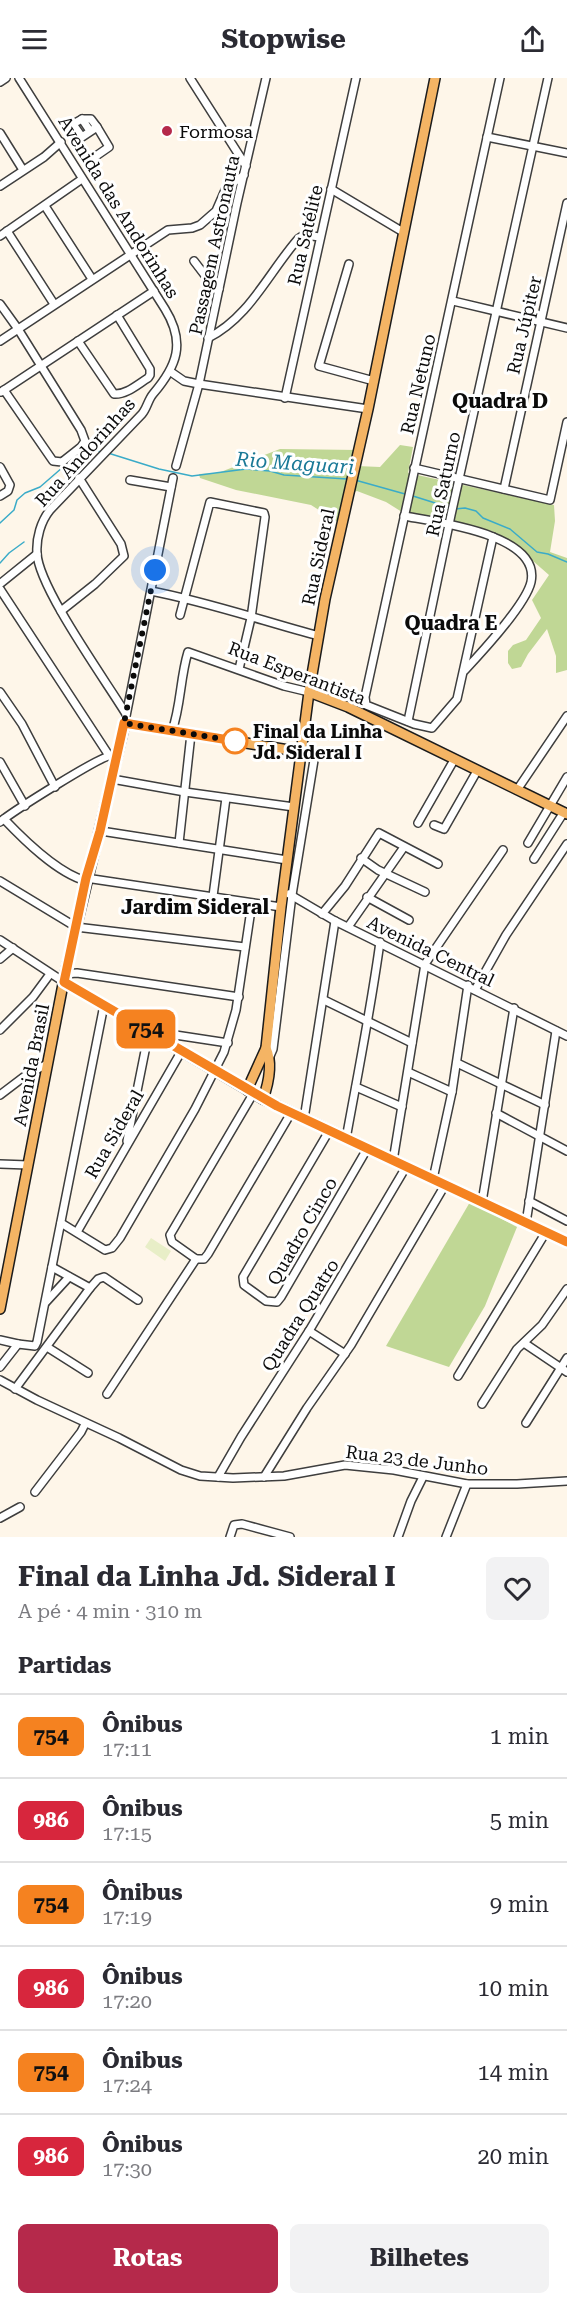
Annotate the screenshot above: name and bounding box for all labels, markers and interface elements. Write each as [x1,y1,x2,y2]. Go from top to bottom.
icon: menu [18,23,51,56]
text: Stopwise [221,23,346,55]
icon: share [516,23,549,56]
street label: Avenida das Andorinhas [54,112,184,302]
place label: Formosa [179,121,253,142]
marker: Formosa [160,124,174,138]
street label: Passagem Astronauta [185,153,243,337]
street label: Rua Satélite [283,183,327,287]
street label: Rua Júpiter [503,274,545,376]
street label: Rua Netuno [396,332,440,436]
district label: Quadra D [452,389,548,413]
street label: Rua Andorinhas [31,393,139,511]
street label: Rua Saturno [422,430,464,538]
water label: Rio Maguari [234,447,355,479]
street label: Rua Sideral [297,506,339,607]
your location [140,555,170,585]
district label: Quadra E [405,611,498,635]
street label: Rua Esperantista [225,637,369,709]
place label: Final da Linha Jd. Sideral I [253,721,383,763]
marker: Final da Linha Jd. Sideral I [222,728,248,754]
district label: Jardim Sideral [121,895,269,919]
street label: Avenida Central [364,911,498,991]
street label: Avenida Brasil [9,1002,53,1128]
line badge: 754 [112,1010,180,1048]
text: 754 [128,1017,164,1041]
street label: Rua Sideral [80,1086,148,1182]
street label: Quadro Cinco [263,1173,341,1289]
street label: Quadra Quatro [257,1255,343,1375]
street label: Rua 23 de Junho [344,1441,490,1479]
button: heart [486,1557,549,1620]
text: Final da Linha Jd. Sideral I [18,1560,396,1593]
text: A pé · 4 min · 310 m [18,1599,202,1623]
text: Partidas [18,1653,111,1678]
text: Ônibus [102,1712,183,1737]
text: 754 [33,1724,69,1748]
text: 1 min [490,1724,549,1749]
text: 17:11 [102,1737,152,1761]
text: Ônibus [102,1796,183,1821]
text: 986 [33,1808,69,1832]
text: 5 min [490,1808,549,1833]
text: 17:15 [102,1821,152,1845]
text: Ônibus [102,1880,183,1905]
text: 754 [33,1892,69,1916]
text: 9 min [490,1892,549,1917]
text: 17:19 [102,1905,152,1929]
text: Ônibus [102,1964,183,1989]
text: 986 [33,1976,69,2000]
text: 10 min [478,1976,549,2001]
text: 17:20 [102,1989,152,2013]
text: Ônibus [102,2048,183,2073]
text: 754 [33,2060,69,2084]
text: 14 min [478,2060,549,2085]
text: 17:24 [102,2073,152,2097]
text: Ônibus [102,2132,183,2157]
text: 986 [33,2144,69,2168]
text: 20 min [478,2144,549,2169]
text: 17:30 [102,2157,152,2181]
button: Rotas [18,2224,278,2293]
button: Bilhetes [290,2224,549,2293]

